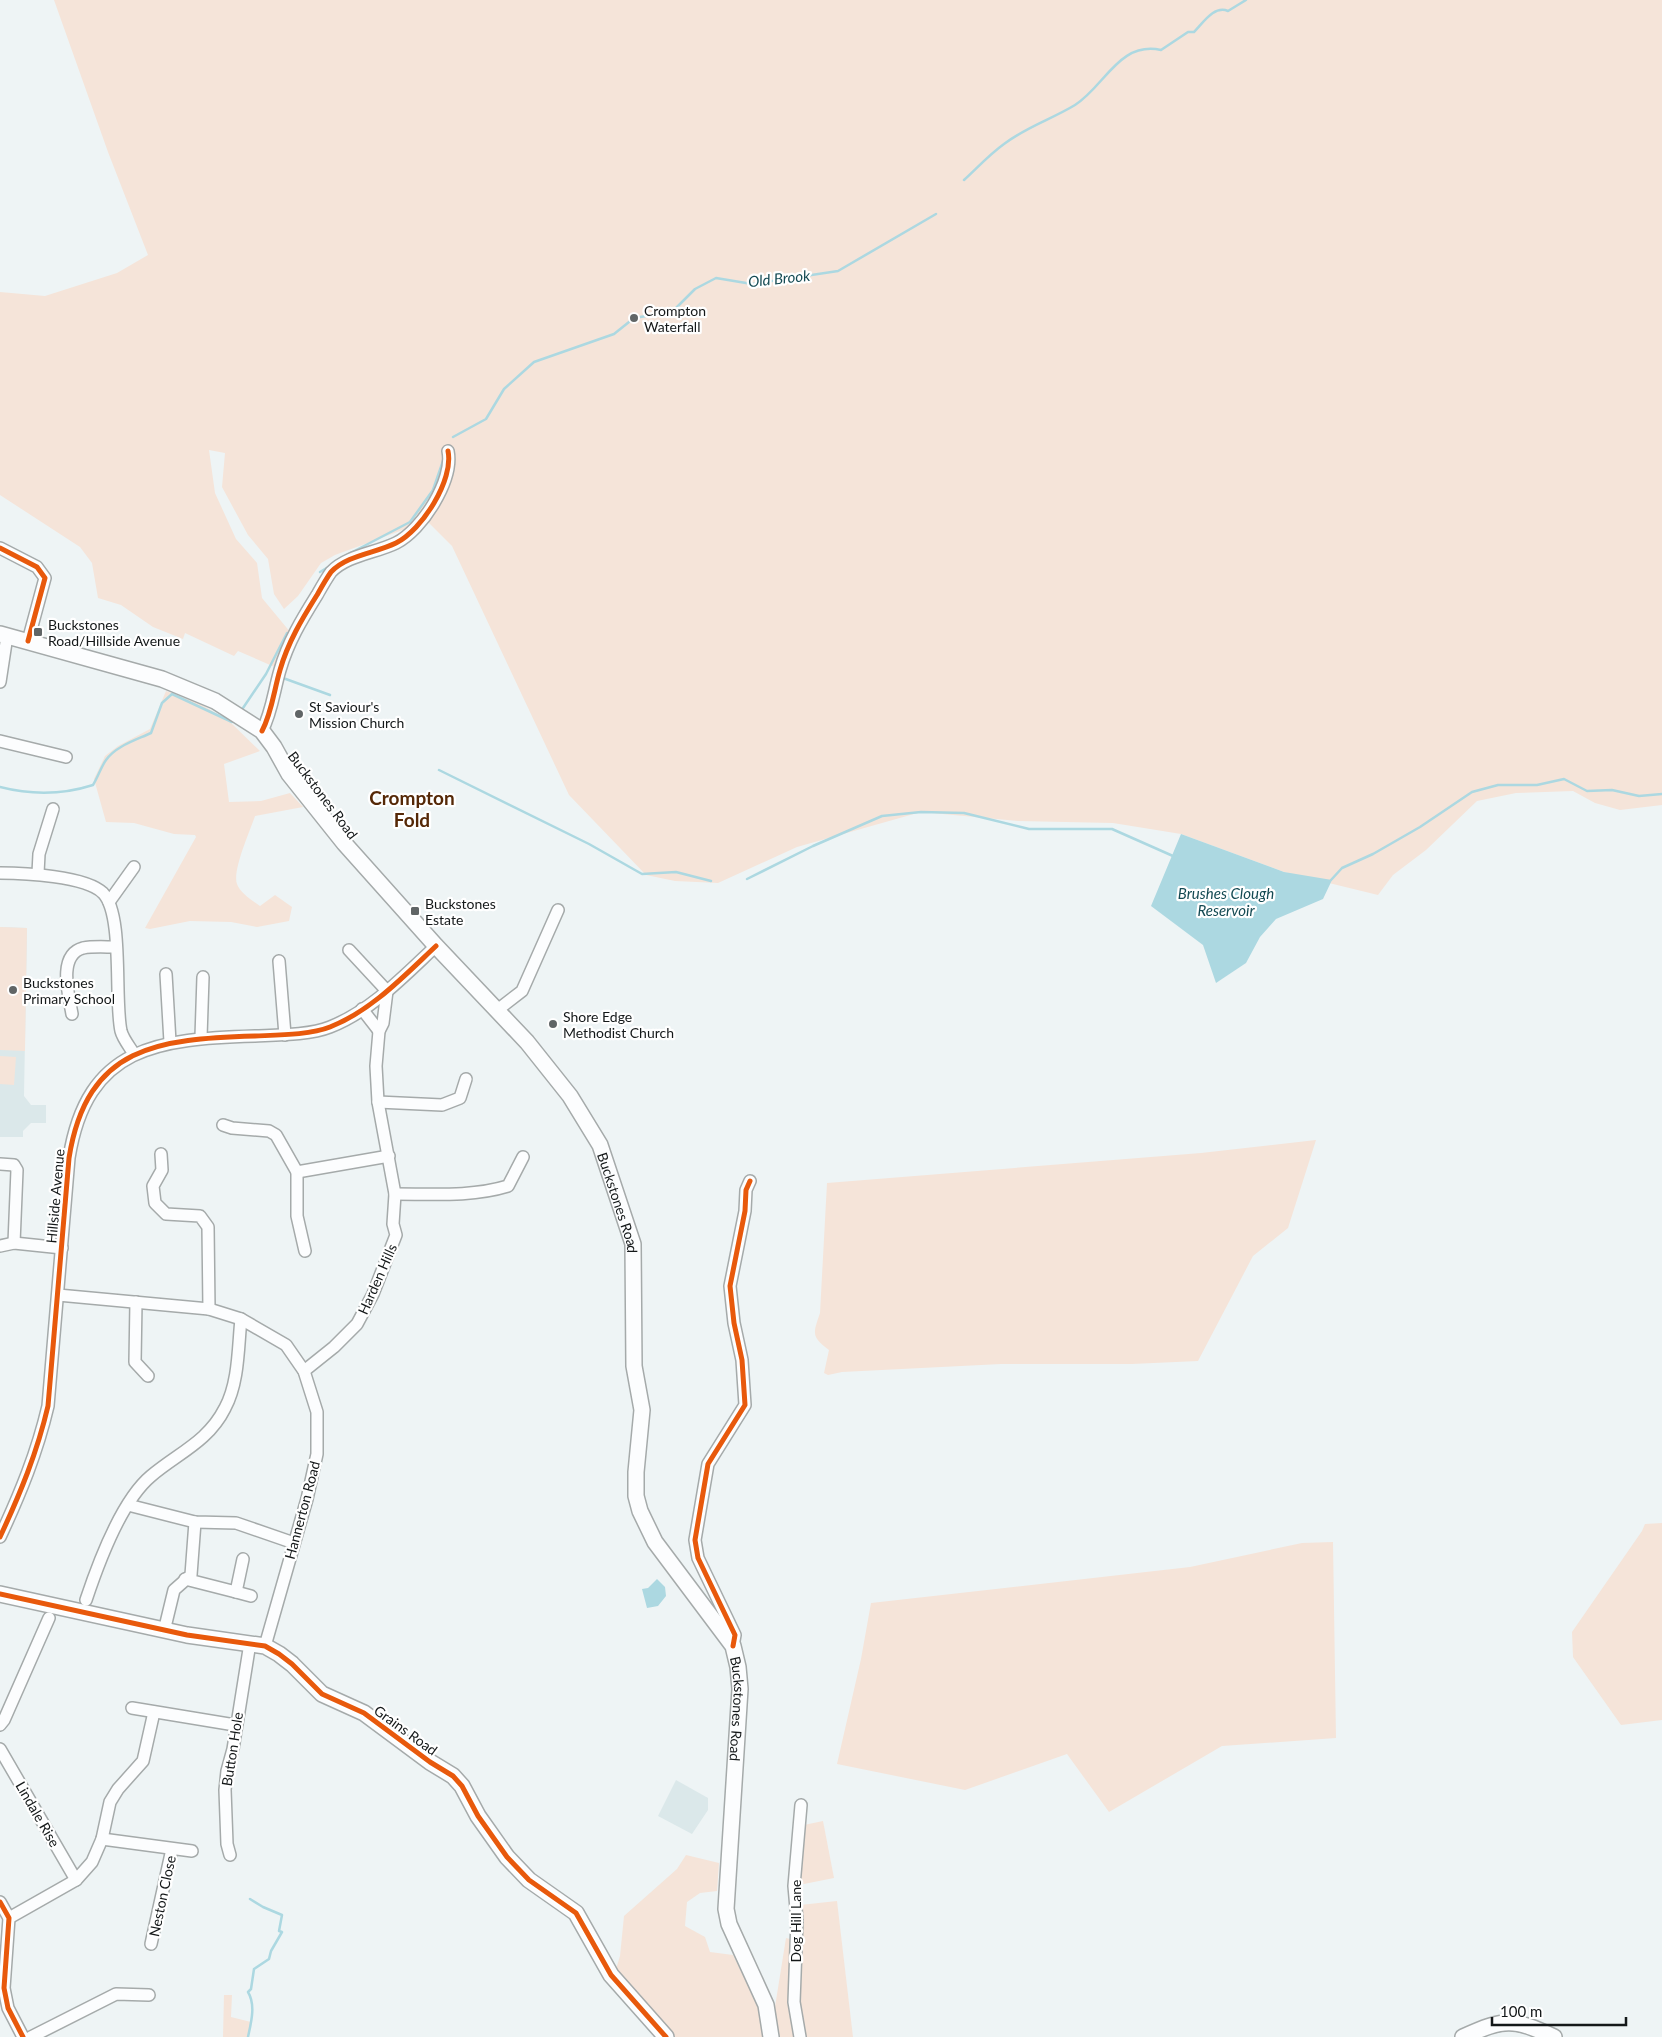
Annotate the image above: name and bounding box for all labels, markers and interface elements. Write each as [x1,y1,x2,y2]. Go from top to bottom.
water label: Old Brook [747,266,812,290]
place label: Crompton Waterfall [644,302,706,335]
marker: Crompton Waterfall [628,312,640,324]
place label: Buckstones Road/Hillside Avenue [48,616,180,649]
marker: Buckstones Road/Hillside Avenue [32,626,44,638]
place label: St Saviour's Mission Church [309,698,404,731]
marker: St Saviour's Mission Church [293,708,305,720]
street label: Buckstones Road [284,748,362,842]
district label: Crompton Fold [369,786,455,831]
water label: Brushes Clough Reservoir [1178,884,1274,919]
place label: Buckstones Estate [425,895,496,928]
marker: Buckstones Estate [409,905,421,917]
place label: Buckstones Primary School [23,974,115,1007]
marker: Buckstones Primary School [7,984,19,996]
place label: Shore Edge Methodist Church [563,1008,674,1041]
marker: Shore Edge Methodist Church [547,1018,559,1030]
street label: Hillside Avenue [42,1148,68,1244]
street label: Buckstones Road [594,1150,642,1253]
street label: Harden Hills [354,1241,400,1317]
street label: Hannerton Road [281,1459,323,1561]
street label: Buckstones Road [727,1654,749,1762]
street label: Grains Road [371,1701,441,1759]
street label: Button Hole [218,1711,246,1787]
street label: Lindale Rise [12,1778,64,1850]
street label: Neston Close [145,1854,179,1938]
street label: Dog Hill Lane [787,1880,804,1962]
scale bar [1492,1994,1626,2026]
text: 100 m [1500,2002,1542,2020]

